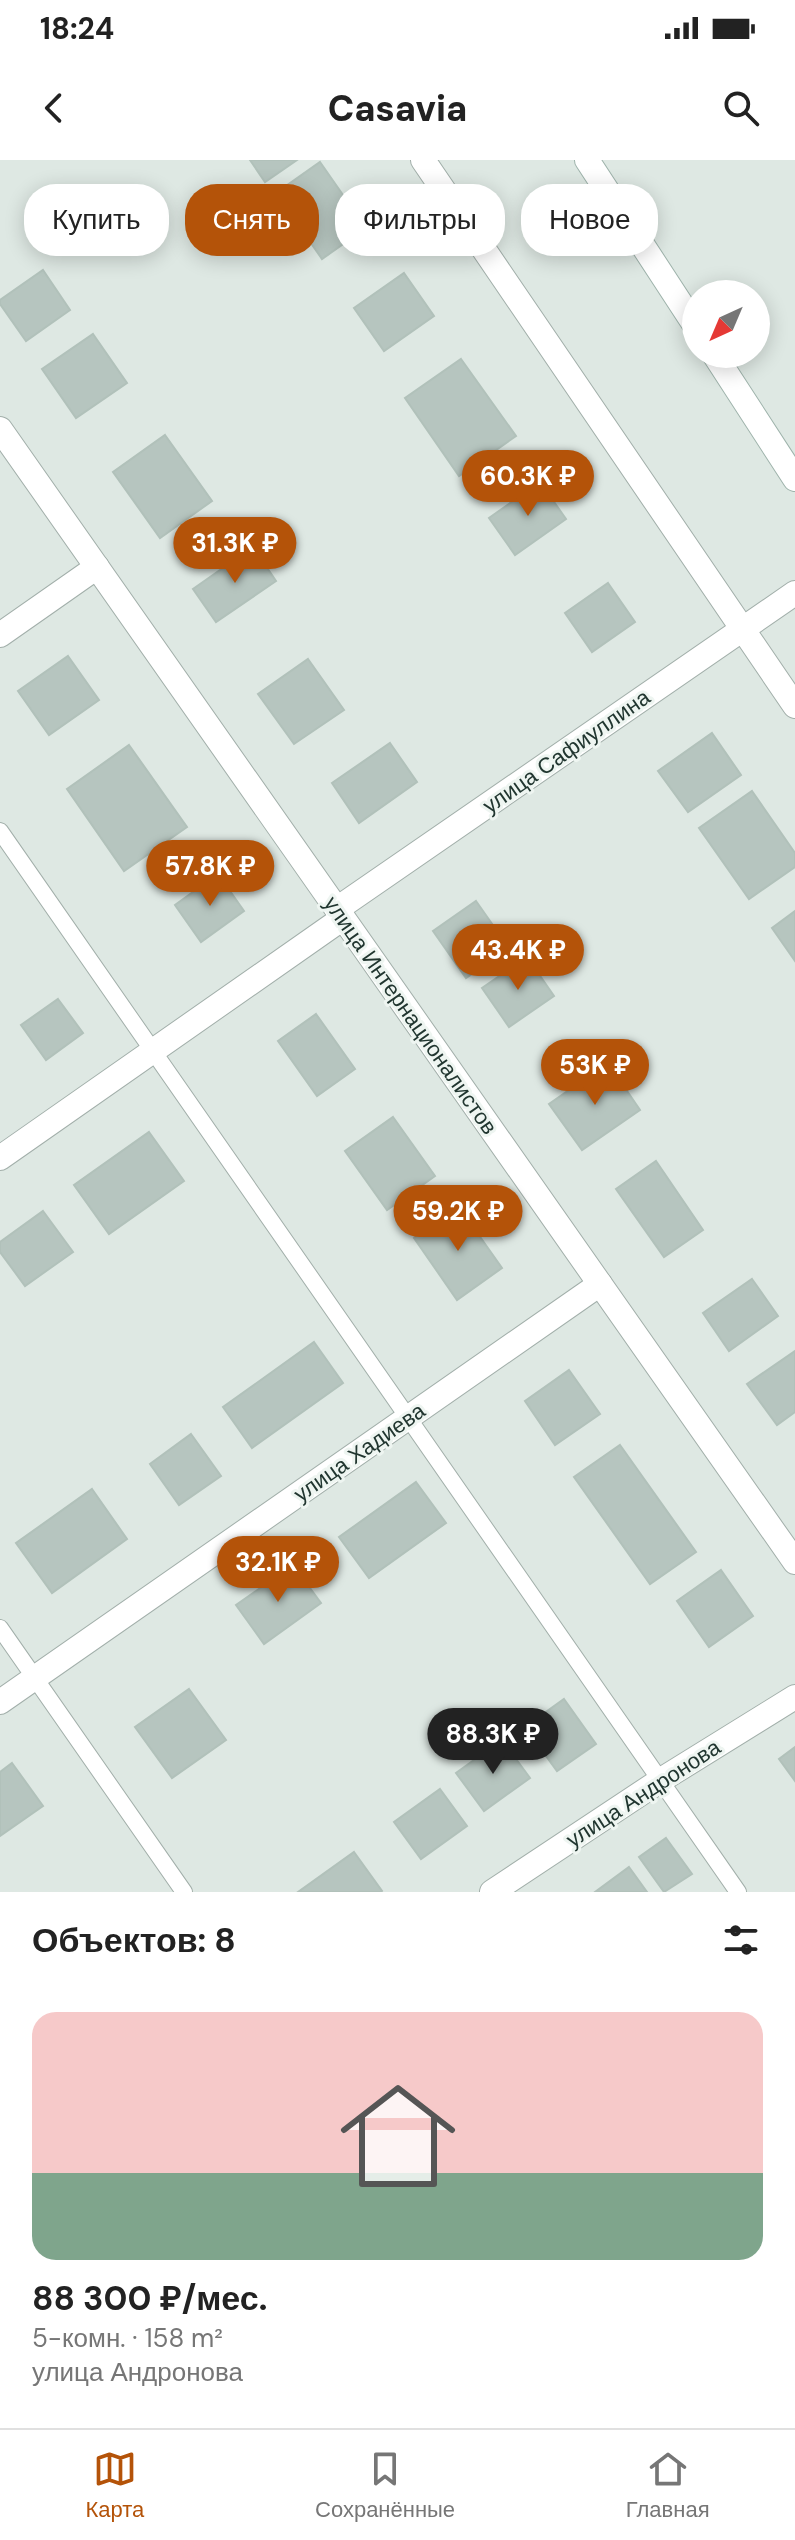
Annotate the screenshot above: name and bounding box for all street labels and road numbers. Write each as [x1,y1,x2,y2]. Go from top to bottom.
street label: улица Сафиуллина [477,682,656,820]
street label: улица Интернационалистов [317,890,504,1140]
street label: улица Хадиева [288,1396,431,1509]
street label: улица Андронова [561,1732,727,1854]

